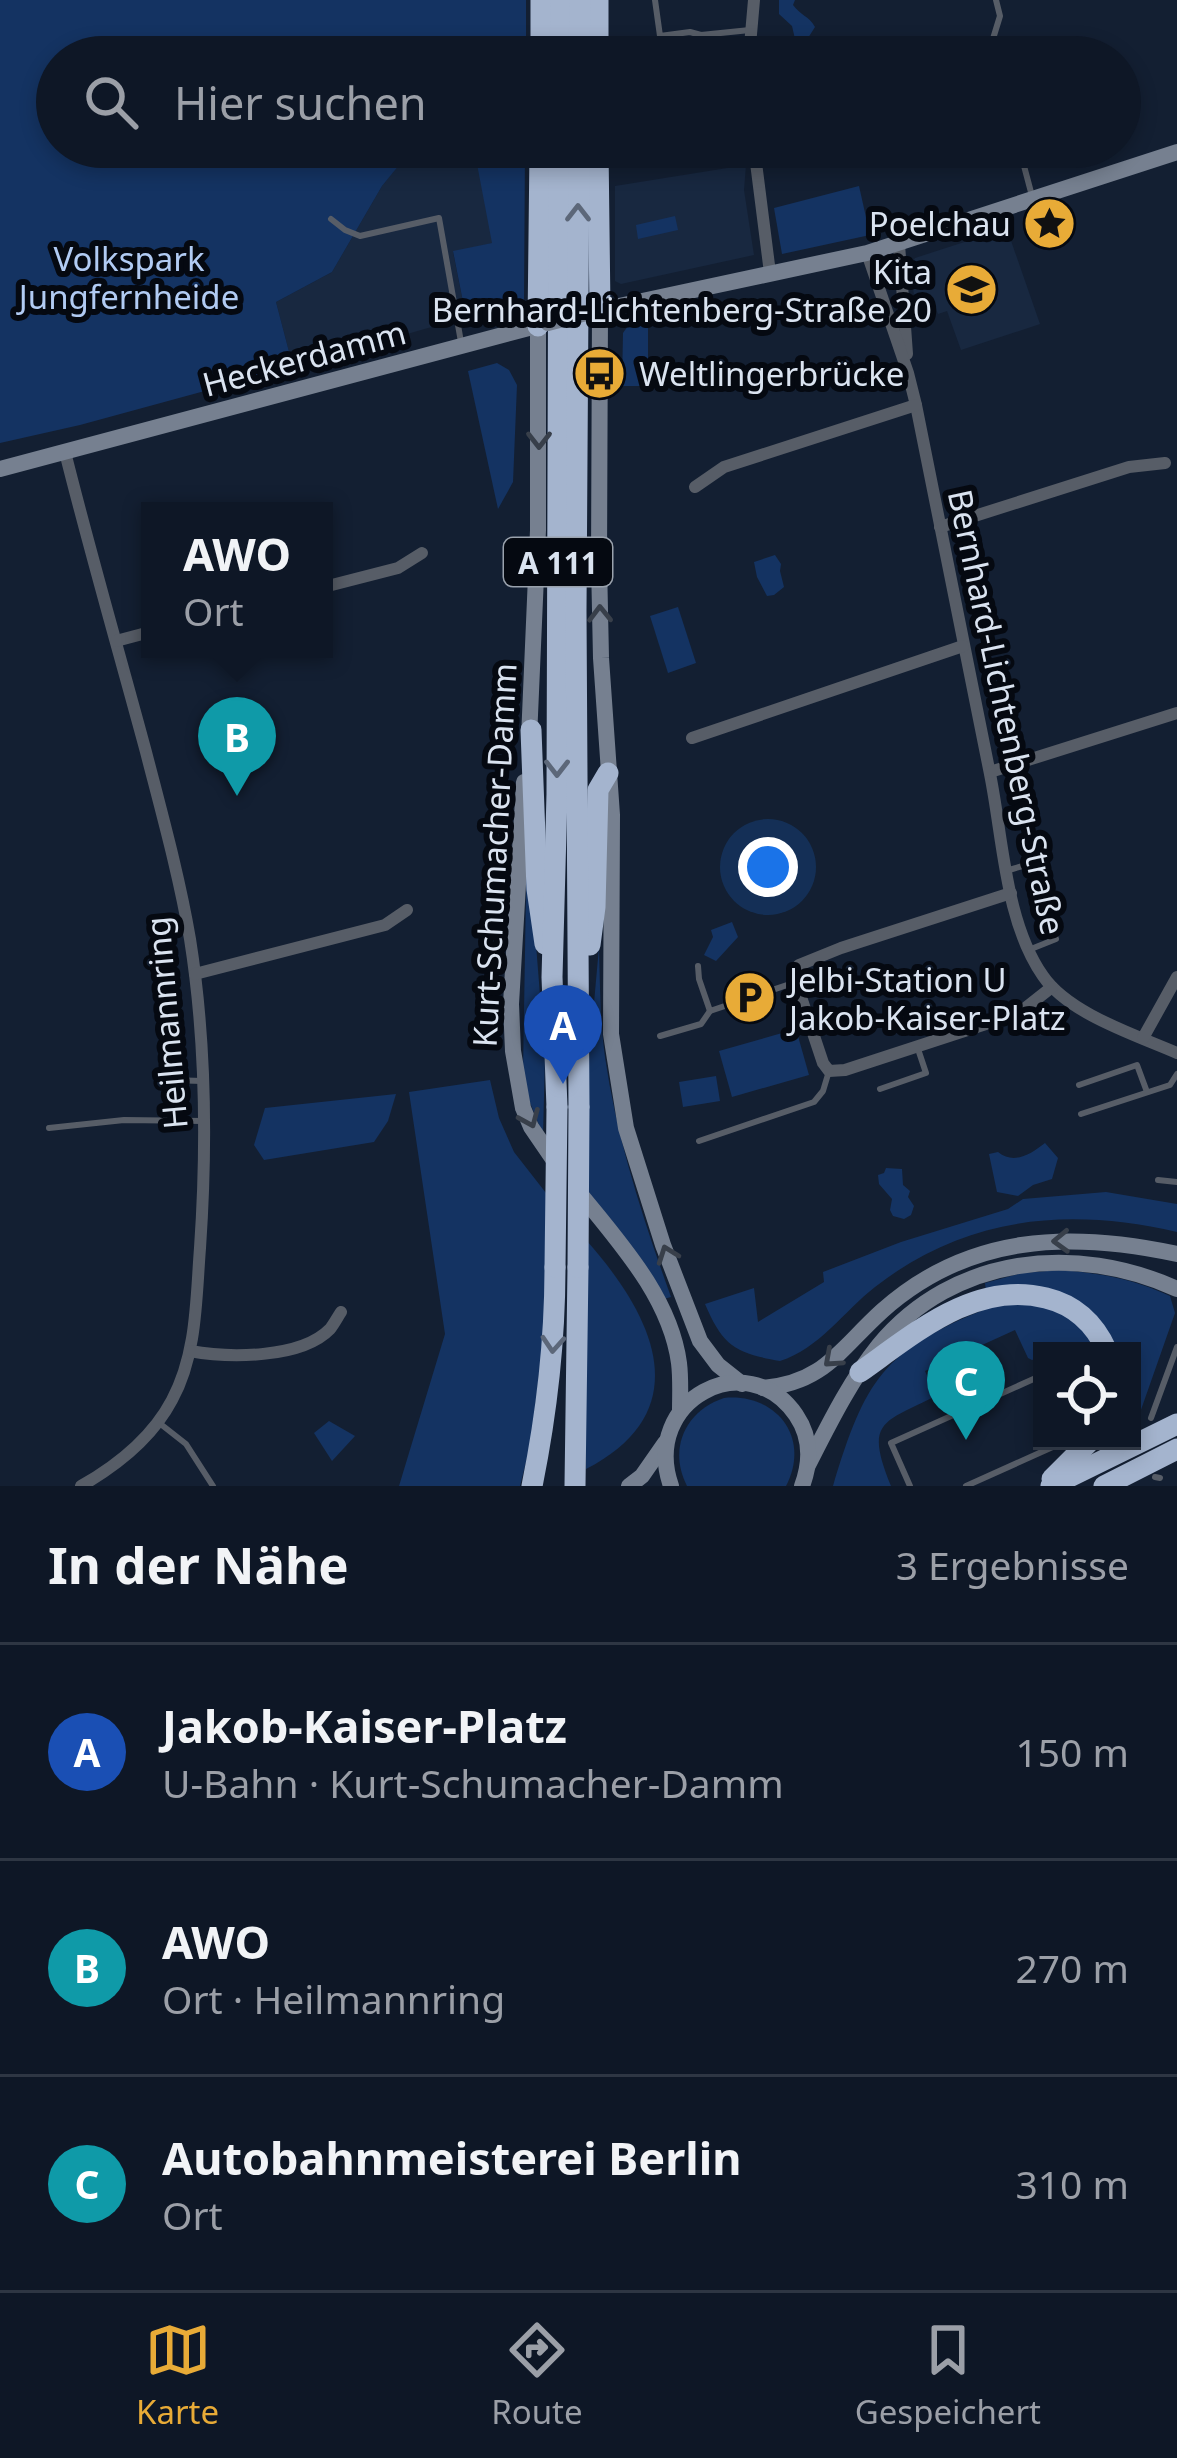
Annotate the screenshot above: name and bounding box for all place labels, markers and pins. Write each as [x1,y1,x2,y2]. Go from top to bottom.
place icon: Poelchau [1022,195,1078,251]
place label: Poelchau [869,201,1011,246]
place label: Kita Bernhard-Lichtenberg-Straße 20 [432,249,932,332]
school or university icon: Kita Bernhard-Lichtenberg-Straße 20 [943,262,999,318]
bus stop icon: Weltlingerbrücke [572,345,628,401]
place label: Weltlingerbrücke [639,351,904,396]
pin: B [198,697,276,796]
place label: Jelbi-Station U Jakob-Kaiser-Platz [786,957,1066,1040]
parking icon: Jelbi-Station U Jakob-Kaiser-Platz [722,970,778,1026]
pin: A [524,985,602,1084]
pin: C [927,1341,1005,1440]

